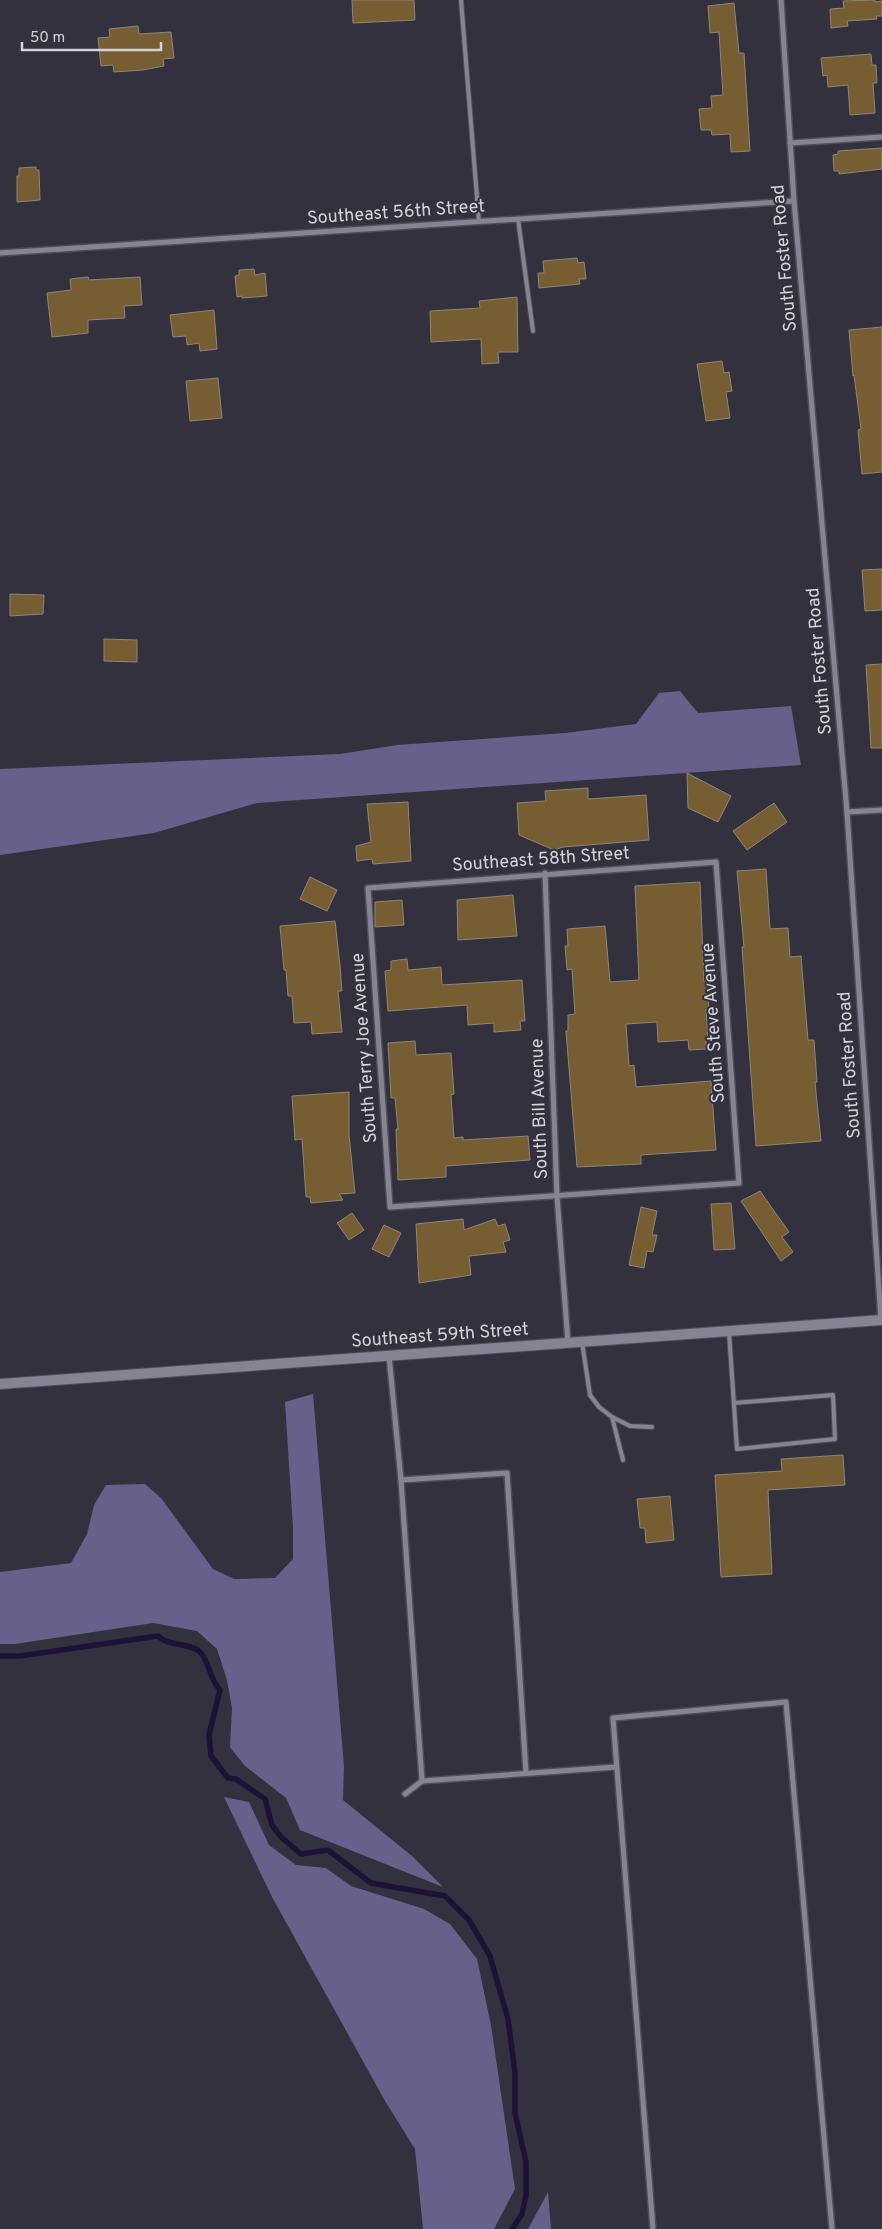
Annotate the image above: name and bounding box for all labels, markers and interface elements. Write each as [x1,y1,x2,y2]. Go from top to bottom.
scale bar [22,20,161,52]
text: 50 m [30,29,65,48]
street label: South Foster Road [767,183,803,333]
street label: Southeast 56th Street [306,195,486,231]
street label: South Foster Road [802,586,838,736]
street label: Southeast 58th Street [451,842,631,878]
street label: South Steve Avenue [697,942,731,1104]
street label: South Terry Joe Avenue [347,952,383,1144]
street label: South Foster Road [833,991,867,1139]
street label: South Bill Avenue [526,1038,554,1180]
street label: Southeast 59th Street [350,1318,530,1354]

